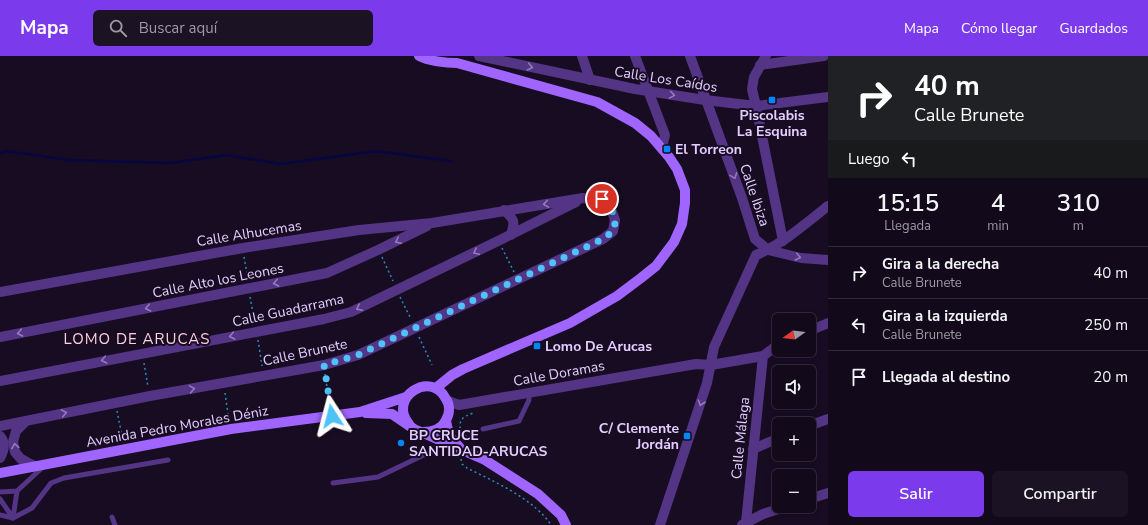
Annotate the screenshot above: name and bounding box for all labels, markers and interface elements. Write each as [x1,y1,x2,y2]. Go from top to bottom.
search box [93,10,373,46]
text: Mapa [20,15,69,41]
icon: search [107,17,129,39]
text: Buscar aquí [139,18,217,38]
text: Mapa [904,19,939,38]
text: Cómo llegar [961,19,1037,38]
text: Guardados [1059,19,1128,38]
one-way arrow [527,62,534,71]
street label: Calle Los Caídos [613,62,719,97]
text: 40 m [914,67,980,105]
icon: right [848,72,900,124]
one-way arrow [669,90,675,99]
marker: Piscolabis La Esquina [767,95,777,105]
text: Calle Brunete [914,103,1024,127]
place label: Piscolabis La Esquina [737,106,807,141]
place label: El Torreon [675,140,742,159]
marker: El Torreon [662,144,672,154]
icon: left [898,148,920,170]
text: Luego [848,149,890,169]
street label: Calle Ibiza [735,161,774,229]
one-way arrow [730,172,738,179]
pin [585,182,619,216]
text: 15:15 [876,187,939,219]
text: 4 [991,187,1005,219]
text: 310 [1057,187,1100,219]
icon: arrive [591,188,613,210]
one-way arrow [543,199,549,208]
street label: Calle Alhucemas [195,216,303,251]
text: Llegada [884,217,931,235]
text: min [987,217,1009,235]
text: m [1073,217,1084,235]
one-way arrow [394,236,402,243]
one-way arrow [473,247,480,255]
one-way arrow [795,253,801,261]
text: Gira a la derecha [882,254,999,274]
street label: Calle Alto los Leones [151,258,286,303]
icon: right [848,262,870,284]
text: 40 m [1093,263,1128,283]
text: Calle Brunete [882,274,962,292]
one-way arrow [273,279,279,287]
street label: Calle Guadarrama [231,289,346,332]
one-way arrow [145,303,151,312]
one-way arrow [355,303,363,311]
text: Gira a la izquierda [882,306,1008,326]
north arrow [772,313,816,357]
map controls [772,313,816,513]
icon: left [848,314,870,336]
text: 250 m [1084,315,1128,335]
text: Calle Brunete [882,326,962,344]
one-way arrow [17,328,24,336]
district label: LOMO DE ARUCAS [64,329,210,349]
one-way arrow [229,331,235,340]
street label: Calle Brunete [261,334,349,371]
place label: Lomo De Arucas [545,337,652,356]
marker: Lomo De Arucas [532,341,542,351]
one-way arrow [101,356,108,364]
street label: Calle Doramas [512,356,607,391]
button: sound [772,365,816,409]
icon: arrive [848,366,870,388]
text: Llegada al destino [882,367,1010,387]
text: 20 m [1093,367,1128,387]
one-way arrow [189,385,195,393]
position arrow [311,395,353,437]
street label: Calle Málaga [727,396,754,480]
one-way arrow [697,399,706,406]
street label: Avenida Pedro Morales Déniz [84,401,270,452]
one-way arrow [61,410,68,418]
button: + [772,417,816,461]
place label: C/ Clemente Jordán [599,419,679,454]
place label: BP CRUCE SANTIDAD-ARUCAS [409,426,548,461]
marker: C/ Clemente Jordán [682,431,692,441]
marker: BP CRUCE SANTIDAD-ARUCAS [396,438,406,448]
one-way arrow [11,442,19,449]
button: − [772,469,816,513]
button: Salir [848,471,984,517]
button: Compartir [992,471,1128,517]

